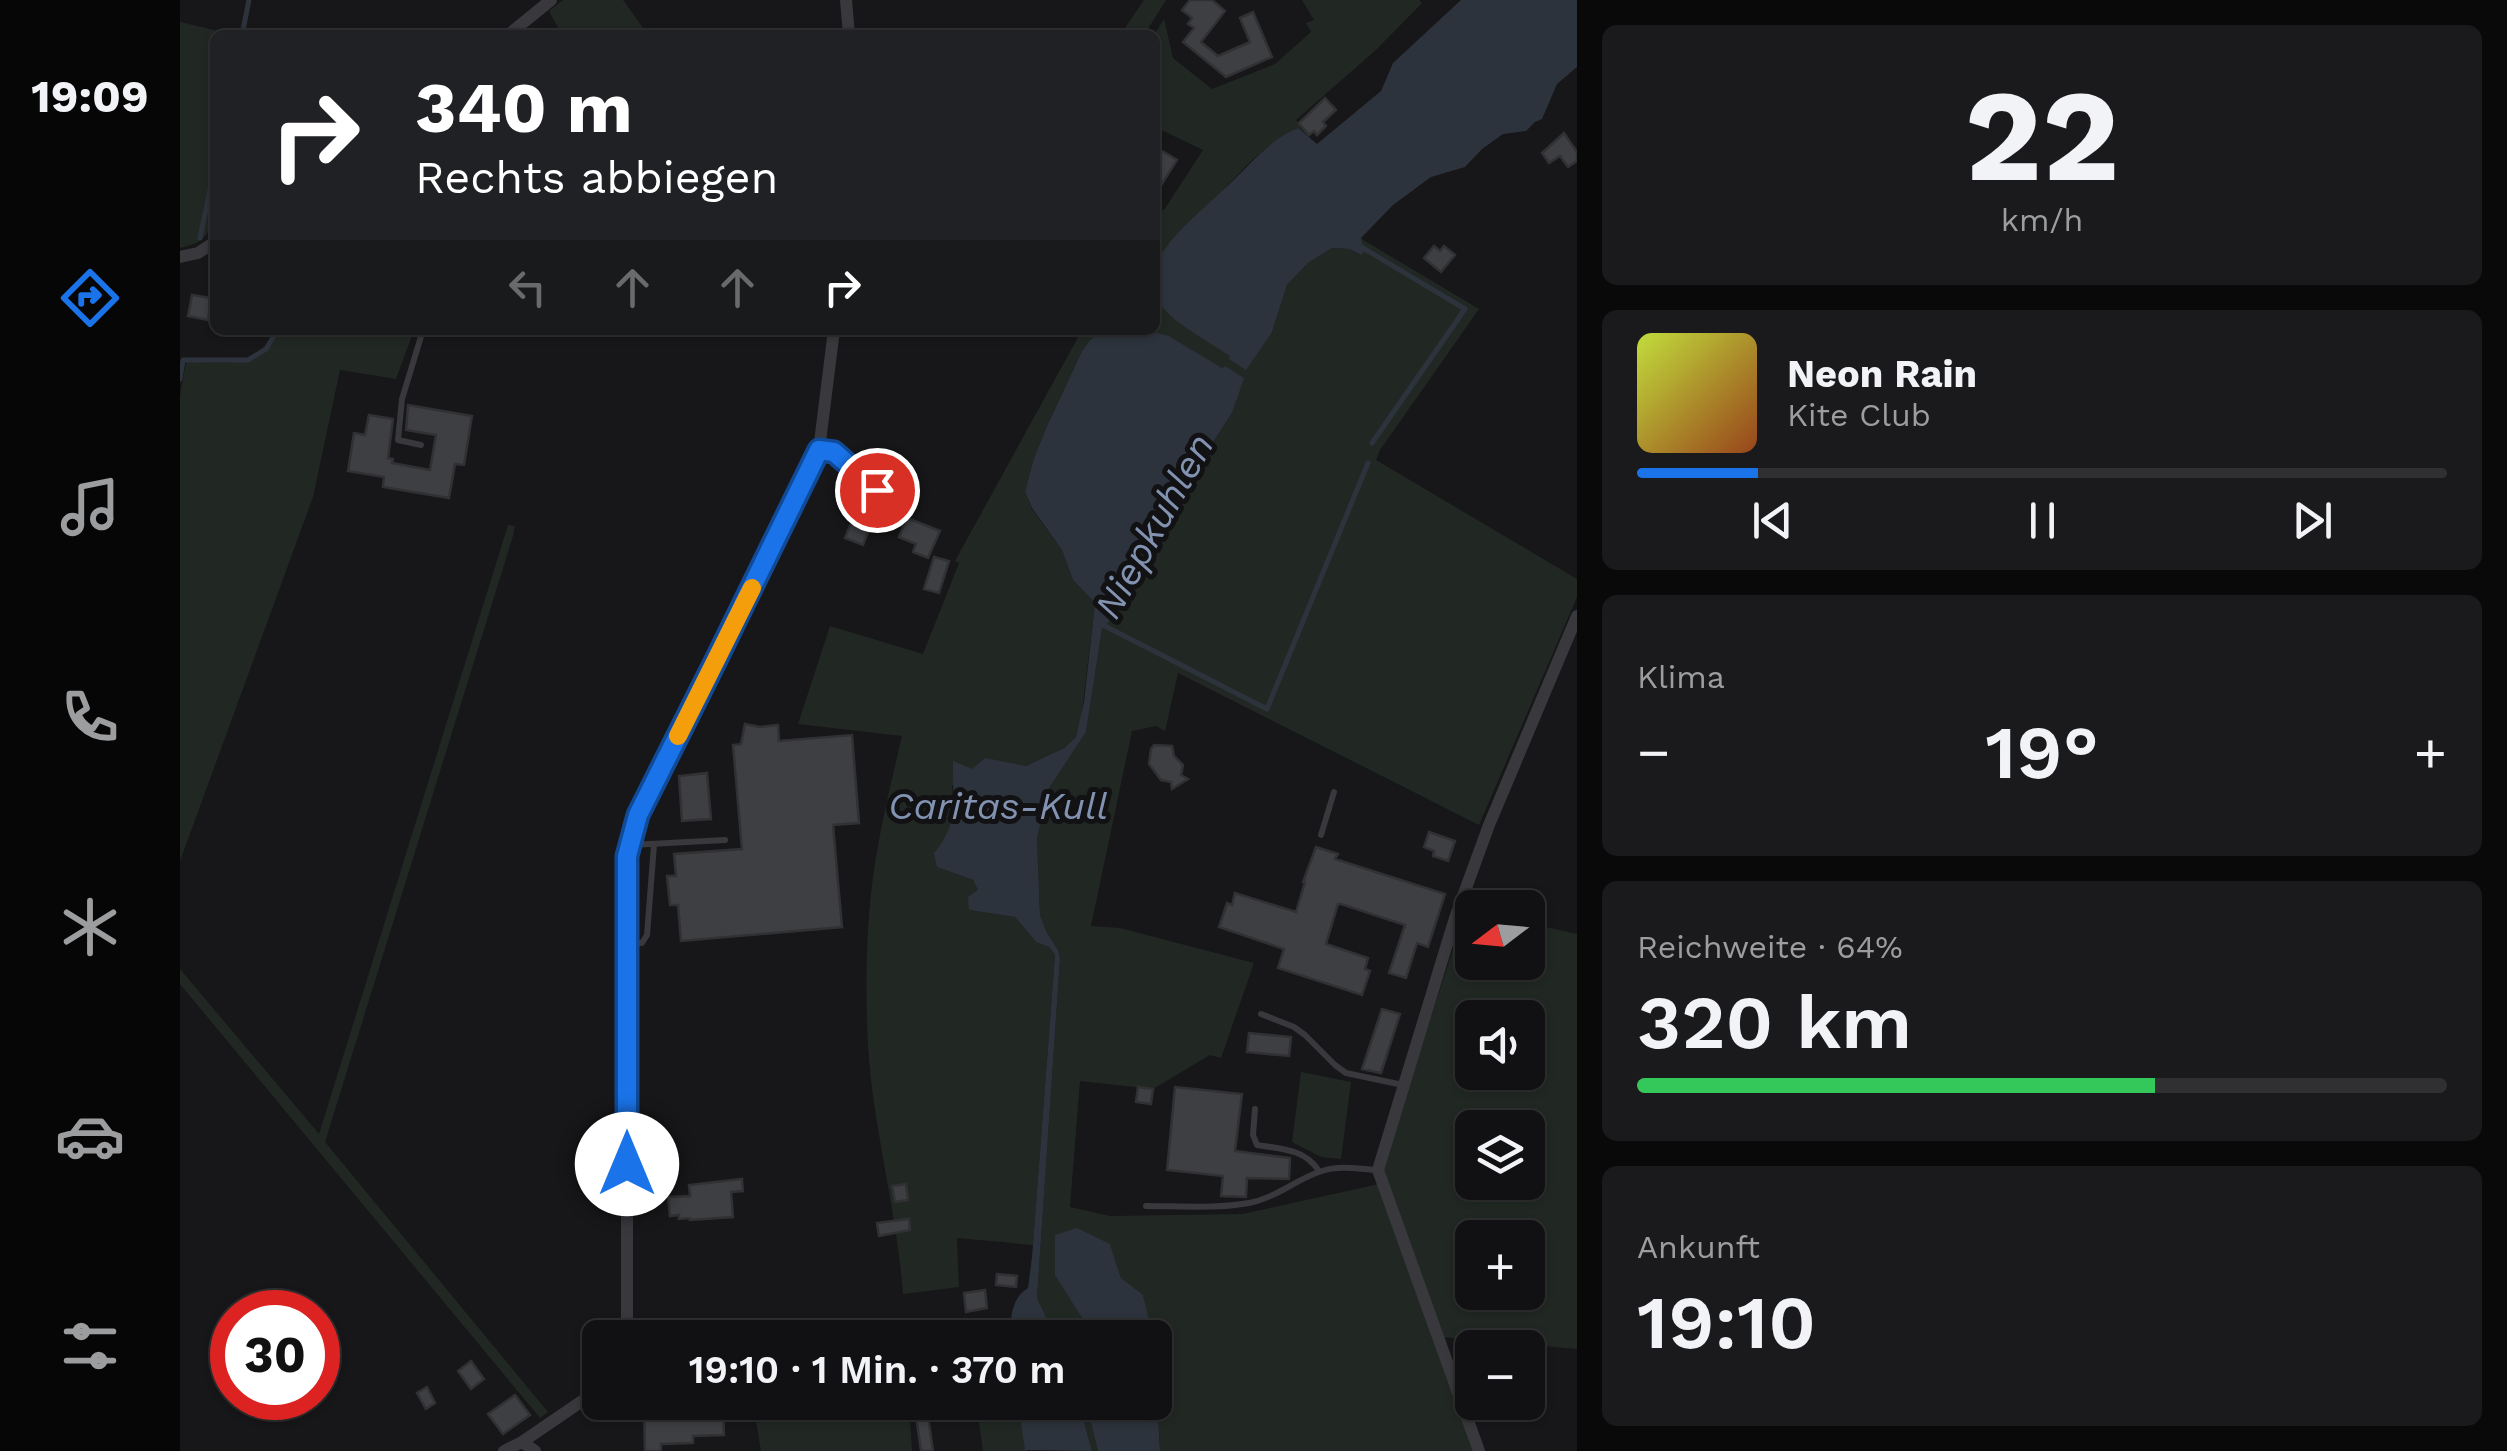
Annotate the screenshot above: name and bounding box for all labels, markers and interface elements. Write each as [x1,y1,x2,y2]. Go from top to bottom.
text: 22 [1965,59,2119,212]
text: 340 m [415,67,633,149]
text: 19:09 [31,70,149,123]
icon: right [250,70,380,200]
text: Rechts abbiegen [415,151,778,204]
text: km/h [2001,201,2083,239]
icon: left [500,260,555,315]
icon: ahead [605,260,660,315]
icon: ahead [710,260,765,315]
icon: right [815,260,870,315]
icon: directions [55,263,125,333]
text: Neon Rain [1787,352,1977,396]
text: Kite Club [1787,396,1931,434]
water label: Niepkuhlen [1085,426,1223,626]
pin [835,448,920,533]
icon: arrive [850,463,905,518]
icon: music [55,472,125,542]
icon: previous [1745,493,1800,548]
icon: pause [2015,493,2070,548]
icon: next [2285,493,2340,548]
text: Klima [1637,658,1725,696]
icon: phone [55,682,125,752]
text: 19° [1985,708,2099,796]
text: − [1637,720,1670,784]
text: + [2414,720,2447,784]
water label: Caritas-Kull [888,784,1108,828]
north arrow [1455,890,1545,980]
map controls [1455,890,1545,1420]
icon: climate [55,892,125,962]
text: Reichweite · 64% [1637,928,1903,966]
text: 320 km [1637,978,1912,1066]
button: sound [1455,1000,1545,1090]
icon: car [55,1101,125,1171]
button: layers [1455,1110,1545,1200]
position arrow [575,1112,679,1216]
button: + [1455,1220,1545,1310]
text: Ankunft [1637,1228,1760,1266]
text: 19:10 [1637,1278,1816,1366]
speed limit sign: 30 [210,1290,340,1420]
icon: filters [55,1311,125,1381]
button: − [1455,1330,1545,1420]
text: 19:10 · 1 Min. · 370 m [689,1348,1065,1392]

